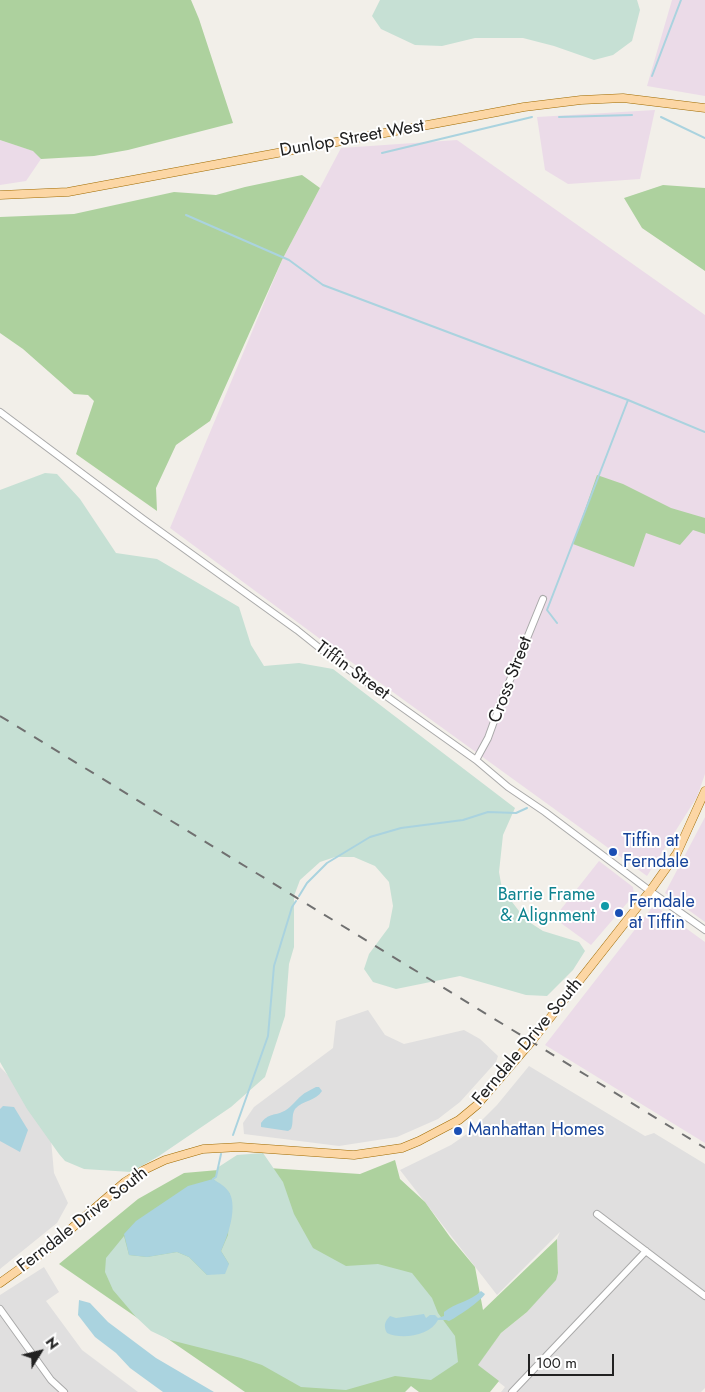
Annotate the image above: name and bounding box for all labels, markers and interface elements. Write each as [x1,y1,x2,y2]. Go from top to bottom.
street label: Dunlop Street West [278,116,426,162]
street label: Cross Street [485,634,537,726]
street label: Tiffin Street [311,637,393,705]
place label: Tiffin at Ferndale [623,831,689,874]
marker: Tiffin at Ferndale [607,846,619,858]
place label: Barrie Frame & Alignment [498,885,595,928]
place label: Ferndale at Tiffin [629,892,695,934]
marker: Barrie Frame & Alignment [599,900,611,912]
marker: Ferndale at Tiffin [613,907,625,919]
street label: Ferndale Drive South [468,974,588,1110]
place label: Manhattan Homes [468,1120,604,1142]
marker: Manhattan Homes [452,1125,464,1137]
street label: Ferndale Drive South [14,1162,152,1278]
north arrow [15,1327,65,1377]
text: N [41,1333,63,1354]
scale bar [530,1344,616,1376]
text: 100 m [536,1352,577,1374]

